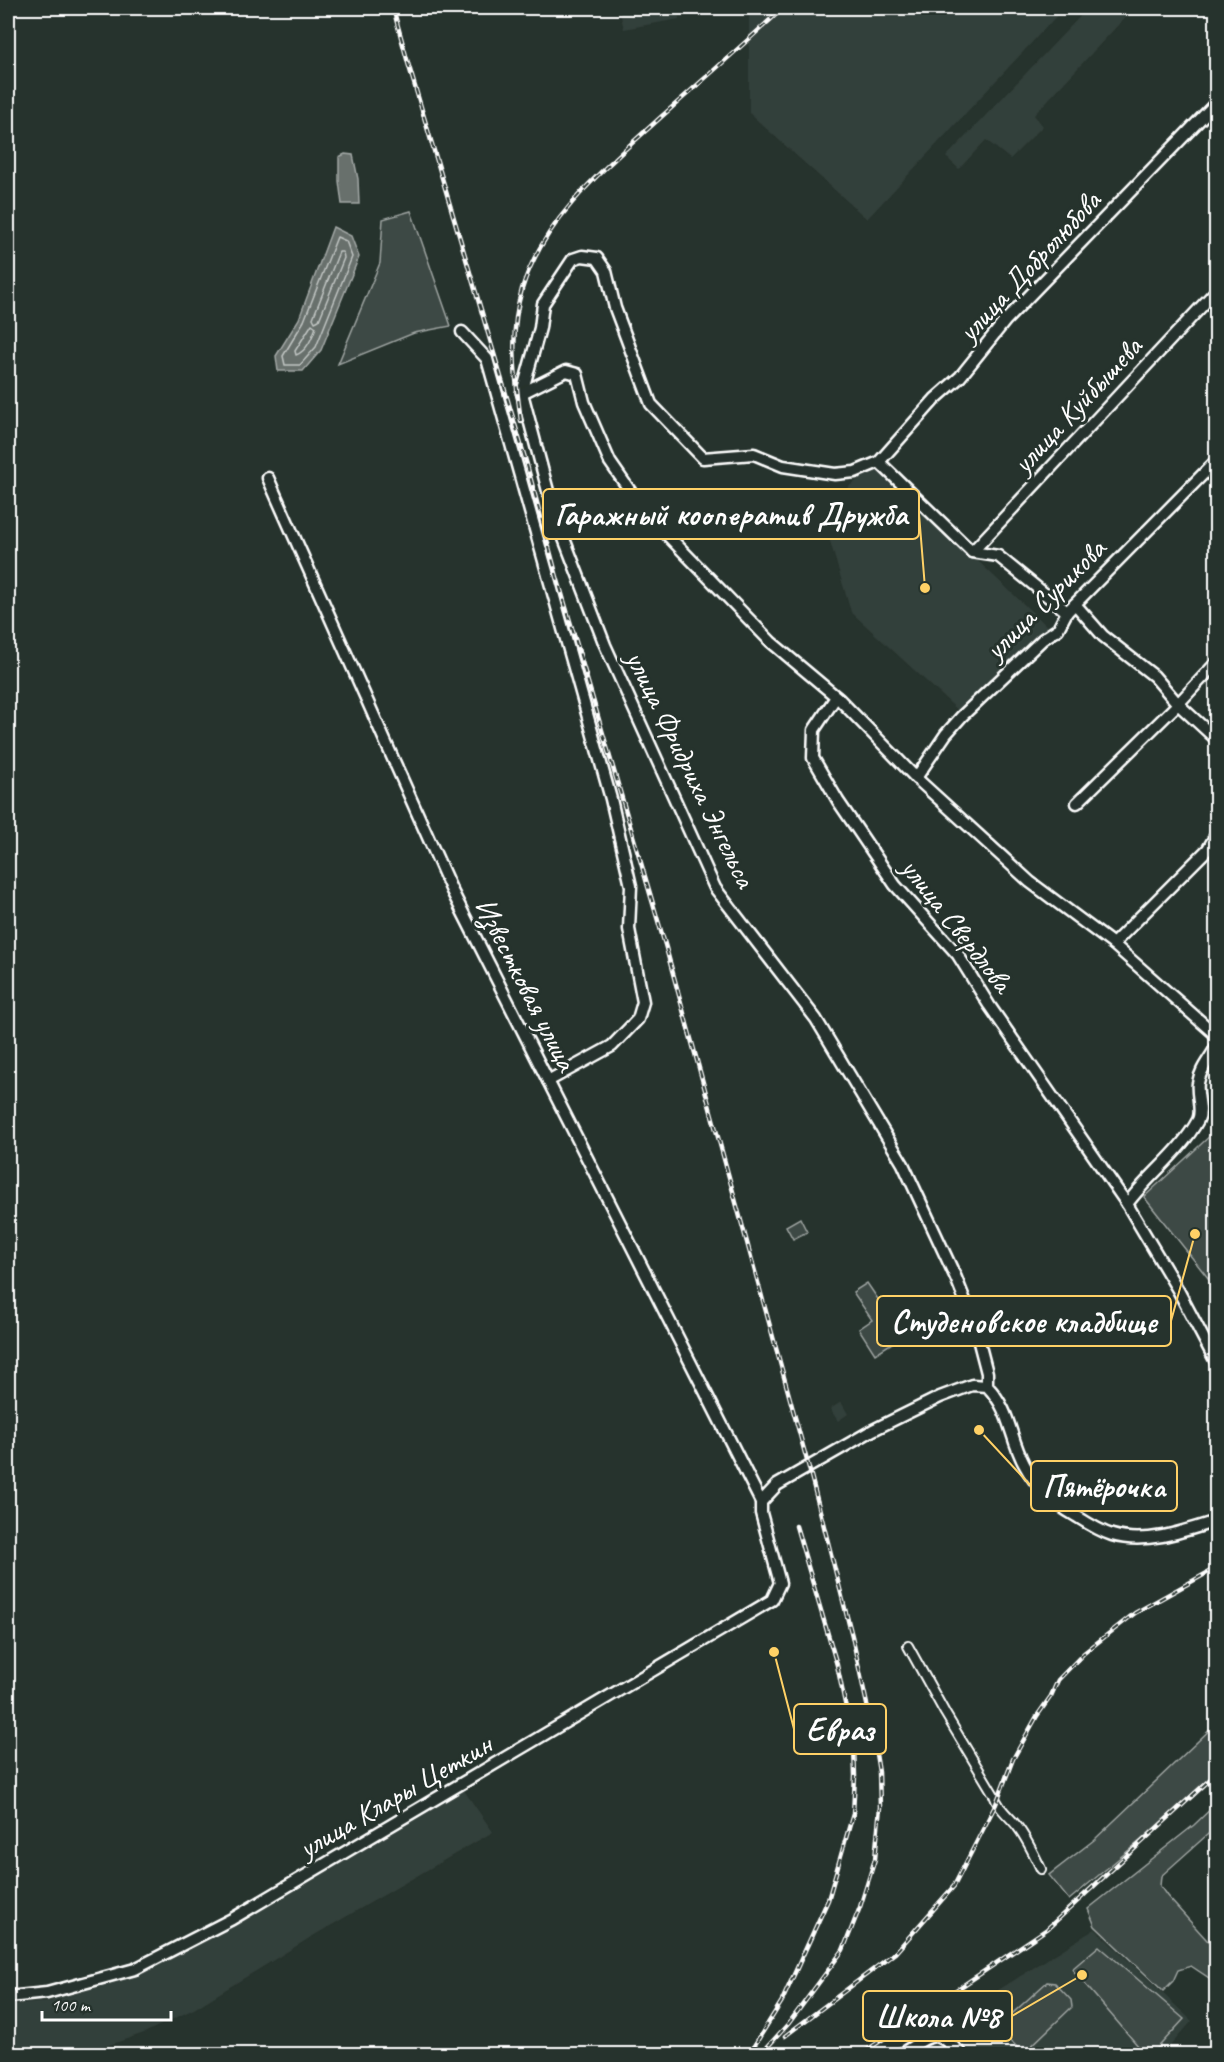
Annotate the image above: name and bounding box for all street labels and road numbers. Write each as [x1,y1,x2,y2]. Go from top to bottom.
street label: улица Добролюбова [948,181,1110,351]
street label: улица Куйбышева [1003,327,1151,483]
street label: улица Сурикова [975,529,1115,669]
street label: улица Фридриха Энгельса [616,643,766,895]
street label: улица Свердлова [891,848,1023,1002]
street label: Известковая улица [466,891,587,1079]
street label: улица Клары Цеткин [290,1724,501,1868]

